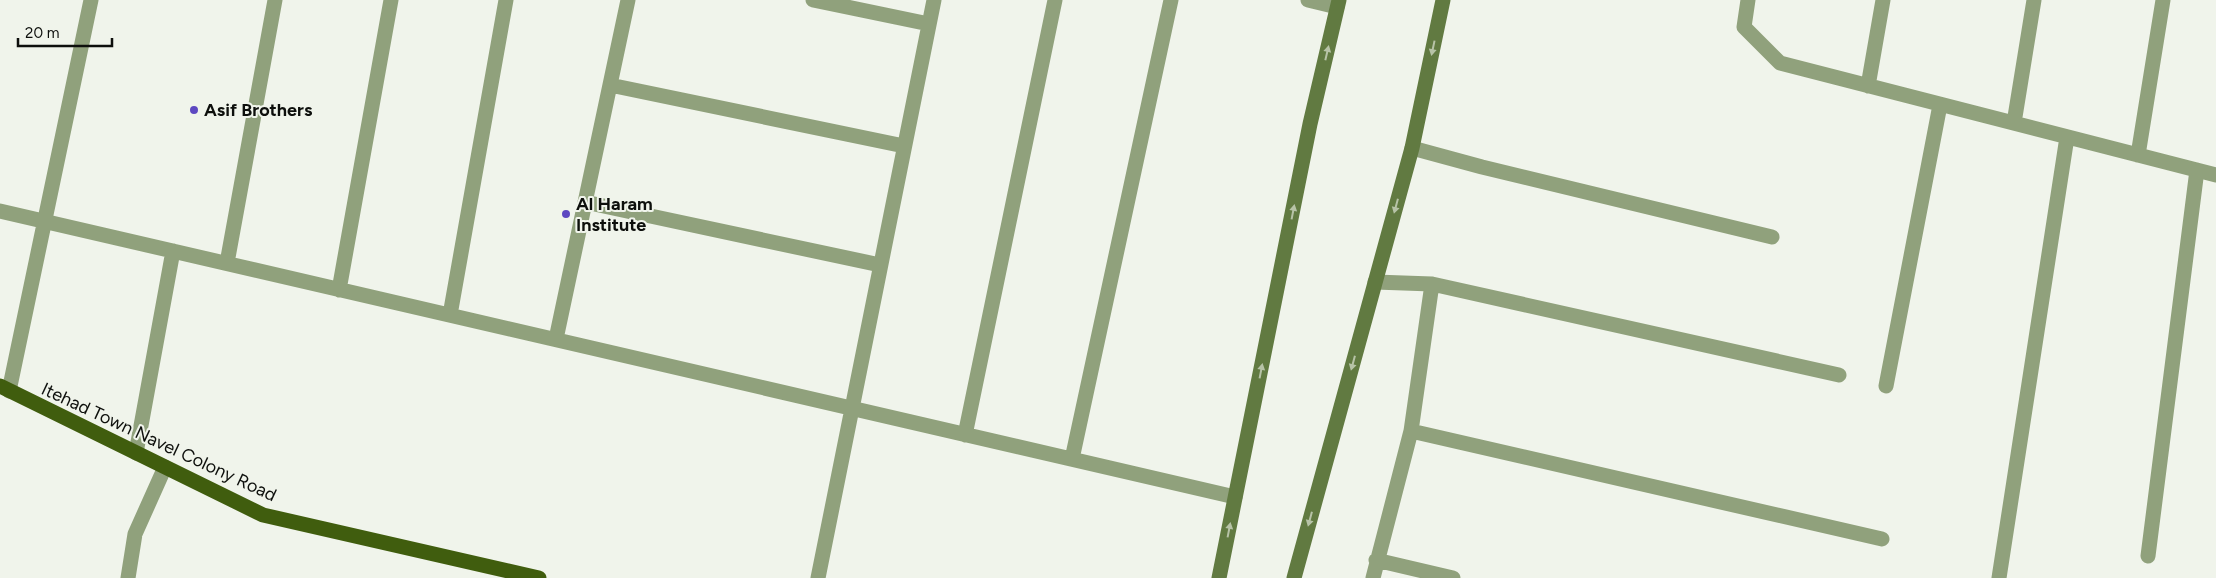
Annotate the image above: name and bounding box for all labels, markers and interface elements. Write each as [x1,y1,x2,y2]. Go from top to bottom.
scale bar [18,15,111,47]
text: 20 m [25,24,59,42]
one-way arrow [1428,40,1436,56]
one-way arrow [1323,44,1331,60]
place label: Asif Brothers [204,99,313,121]
marker: Asif Brothers [188,104,200,116]
place label: Al Haram Institute [576,193,653,236]
one-way arrow [1391,198,1399,213]
one-way arrow [1289,203,1297,219]
marker: Al Haram Institute [560,208,572,220]
one-way arrow [1349,355,1357,370]
one-way arrow [1257,362,1265,378]
street label: Itehad Town Navel Colony Road [38,378,280,506]
one-way arrow [1306,512,1314,527]
one-way arrow [1225,522,1233,538]

